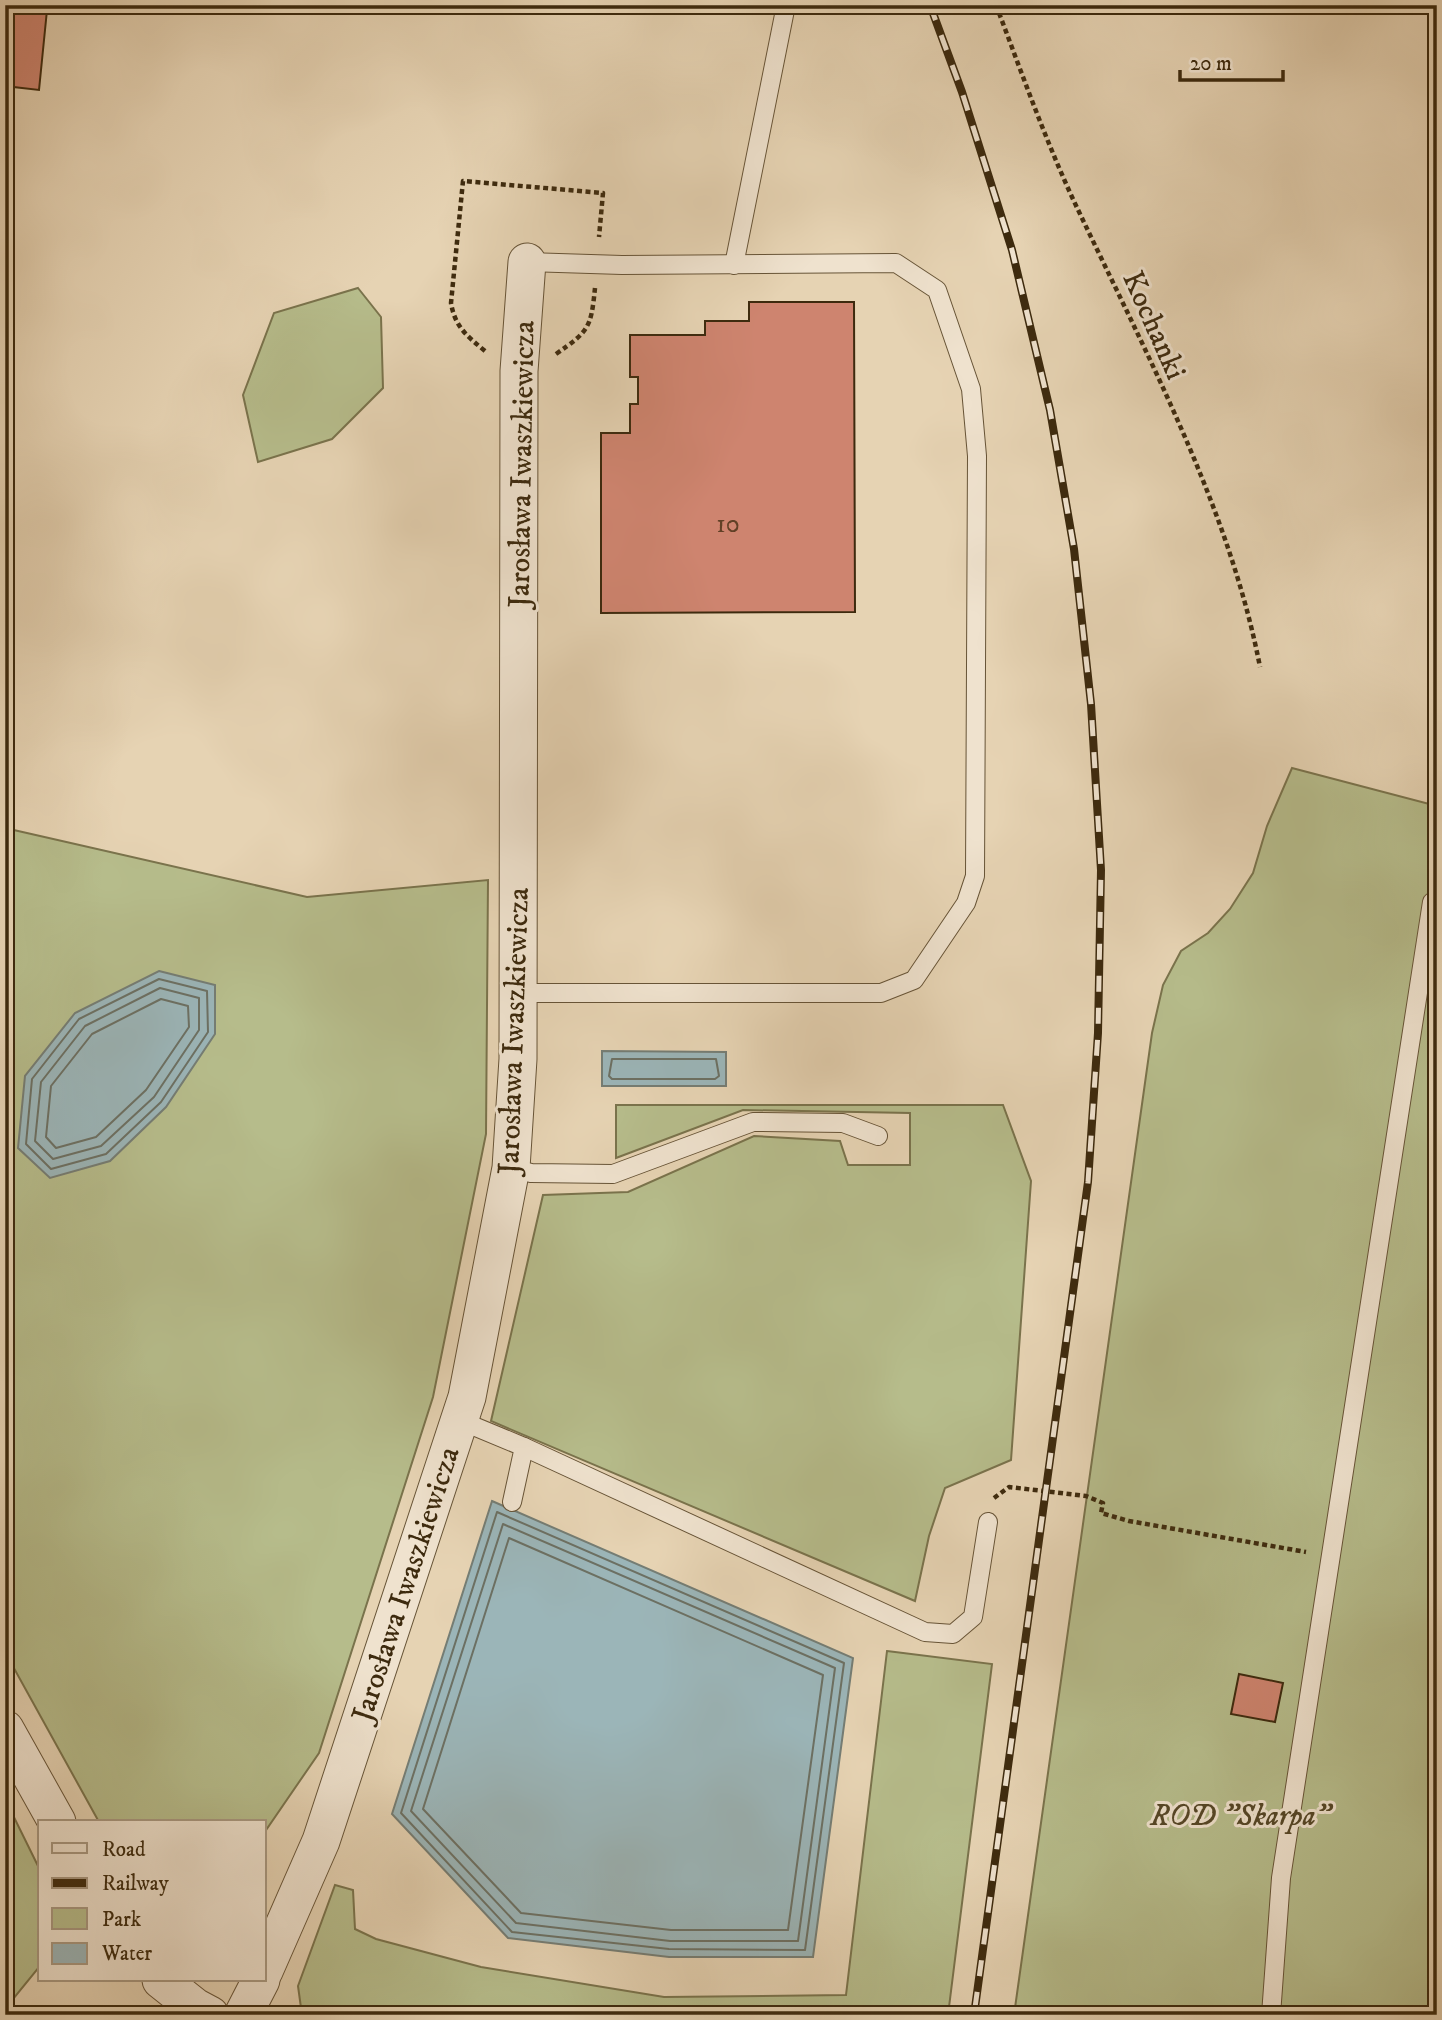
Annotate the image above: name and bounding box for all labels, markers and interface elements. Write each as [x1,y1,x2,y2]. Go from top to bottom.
scale bar [1180,38,1283,82]
text: 20 m [1190,51,1232,77]
street label: Kochanki [1113,266,1194,386]
street label: Jarosława Iwaszkiewicza [501,320,544,611]
house number: 10 [716,508,740,541]
street label: Jarosława Iwaszkiewicza [491,887,538,1178]
street label: Jarosława Iwaszkiewicza [344,1442,468,1730]
park label: ROD "Skarpa" [1149,1798,1334,1835]
legend [38,1820,266,1982]
text: Road [102,1837,146,1863]
text: Railway [102,1871,170,1897]
text: Park [102,1907,142,1933]
text: Water [101,1941,152,1967]

